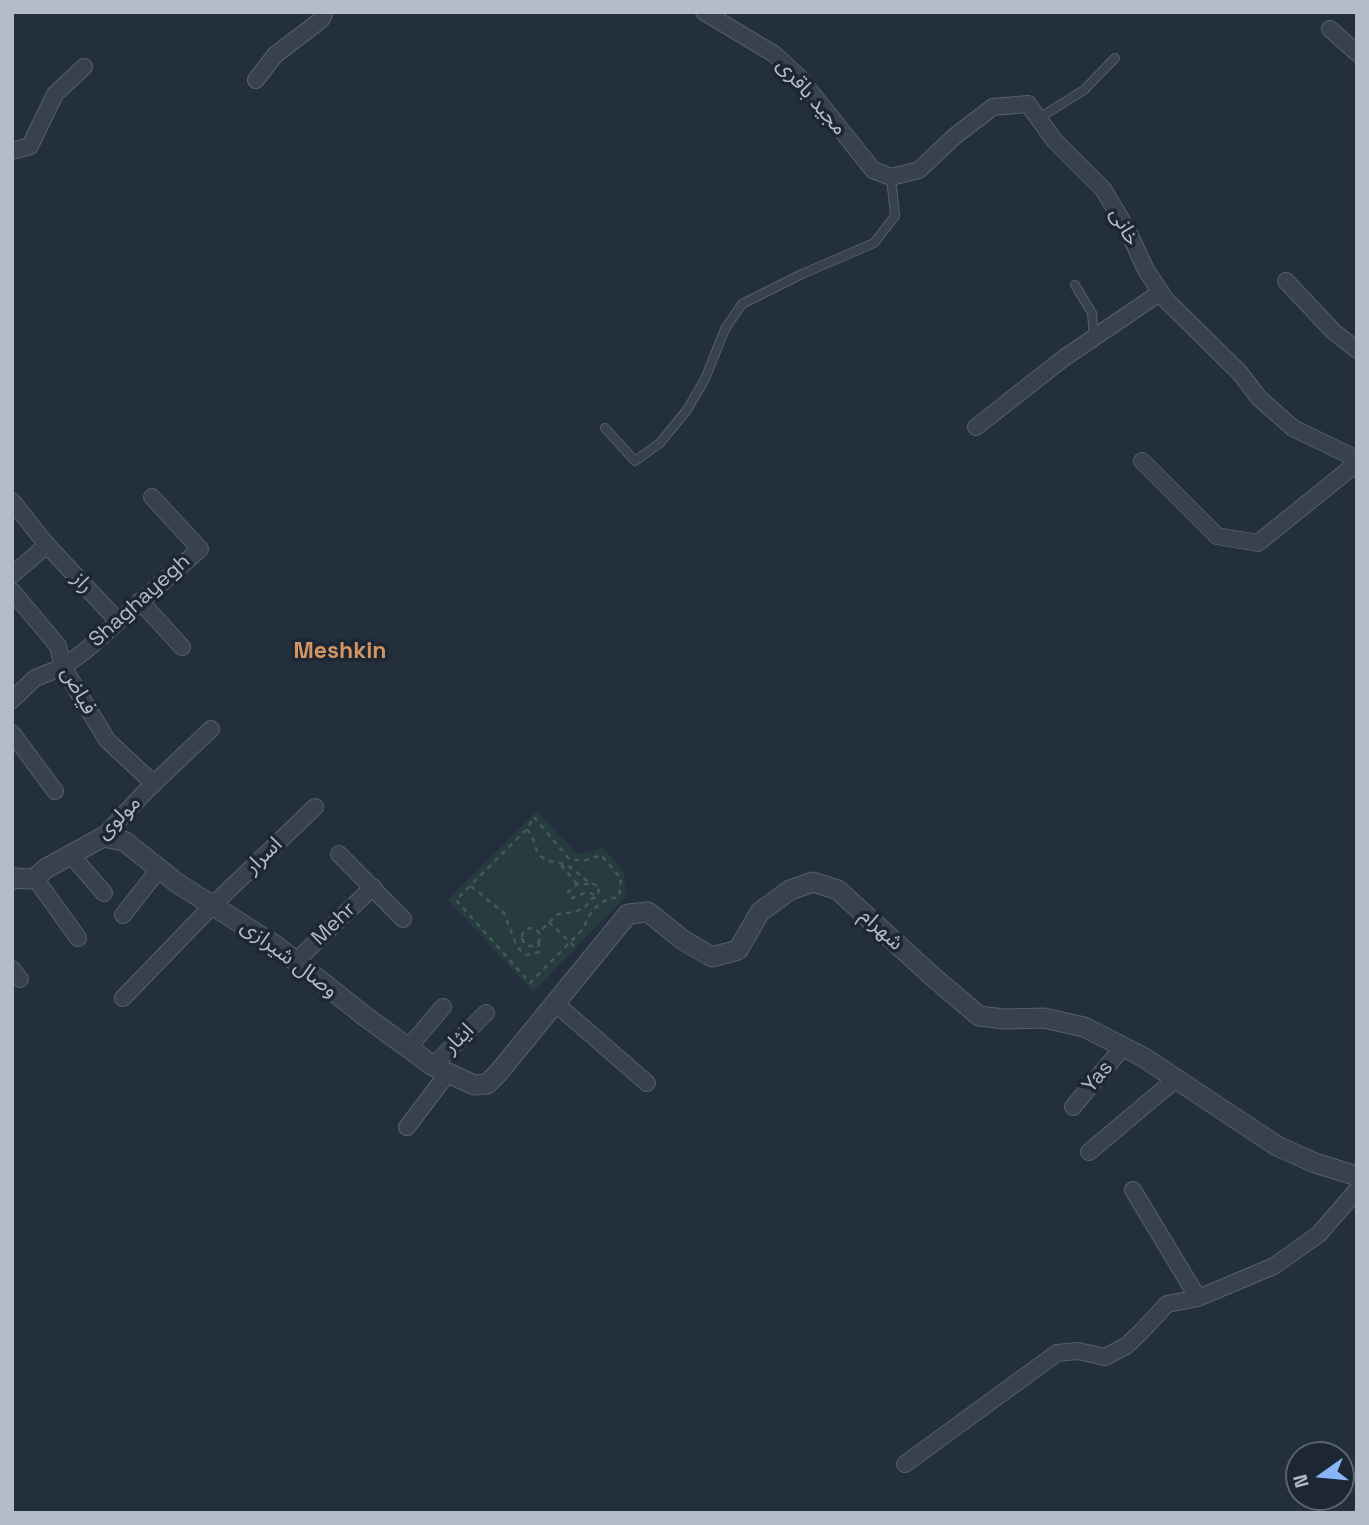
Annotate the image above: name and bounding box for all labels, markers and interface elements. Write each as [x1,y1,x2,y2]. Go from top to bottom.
street label: مجید باقری [771,53,851,141]
street label: خانی [1104,204,1144,250]
street label: Shaghayegh [84,549,196,653]
street label: راز [66,567,98,599]
district label: Meshkin [293,638,387,666]
street label: فیاض [55,663,101,719]
street label: مولوی [91,791,147,845]
street label: اسرار [240,832,288,880]
street label: Mehr [307,897,361,951]
street label: شهرام [854,904,908,956]
street label: وصال شیرازی [235,914,343,1004]
street label: ایثار [438,1018,480,1060]
street label: Yas [1077,1056,1119,1098]
north arrow [1285,1441,1355,1511]
text: N [1287,1472,1315,1490]

